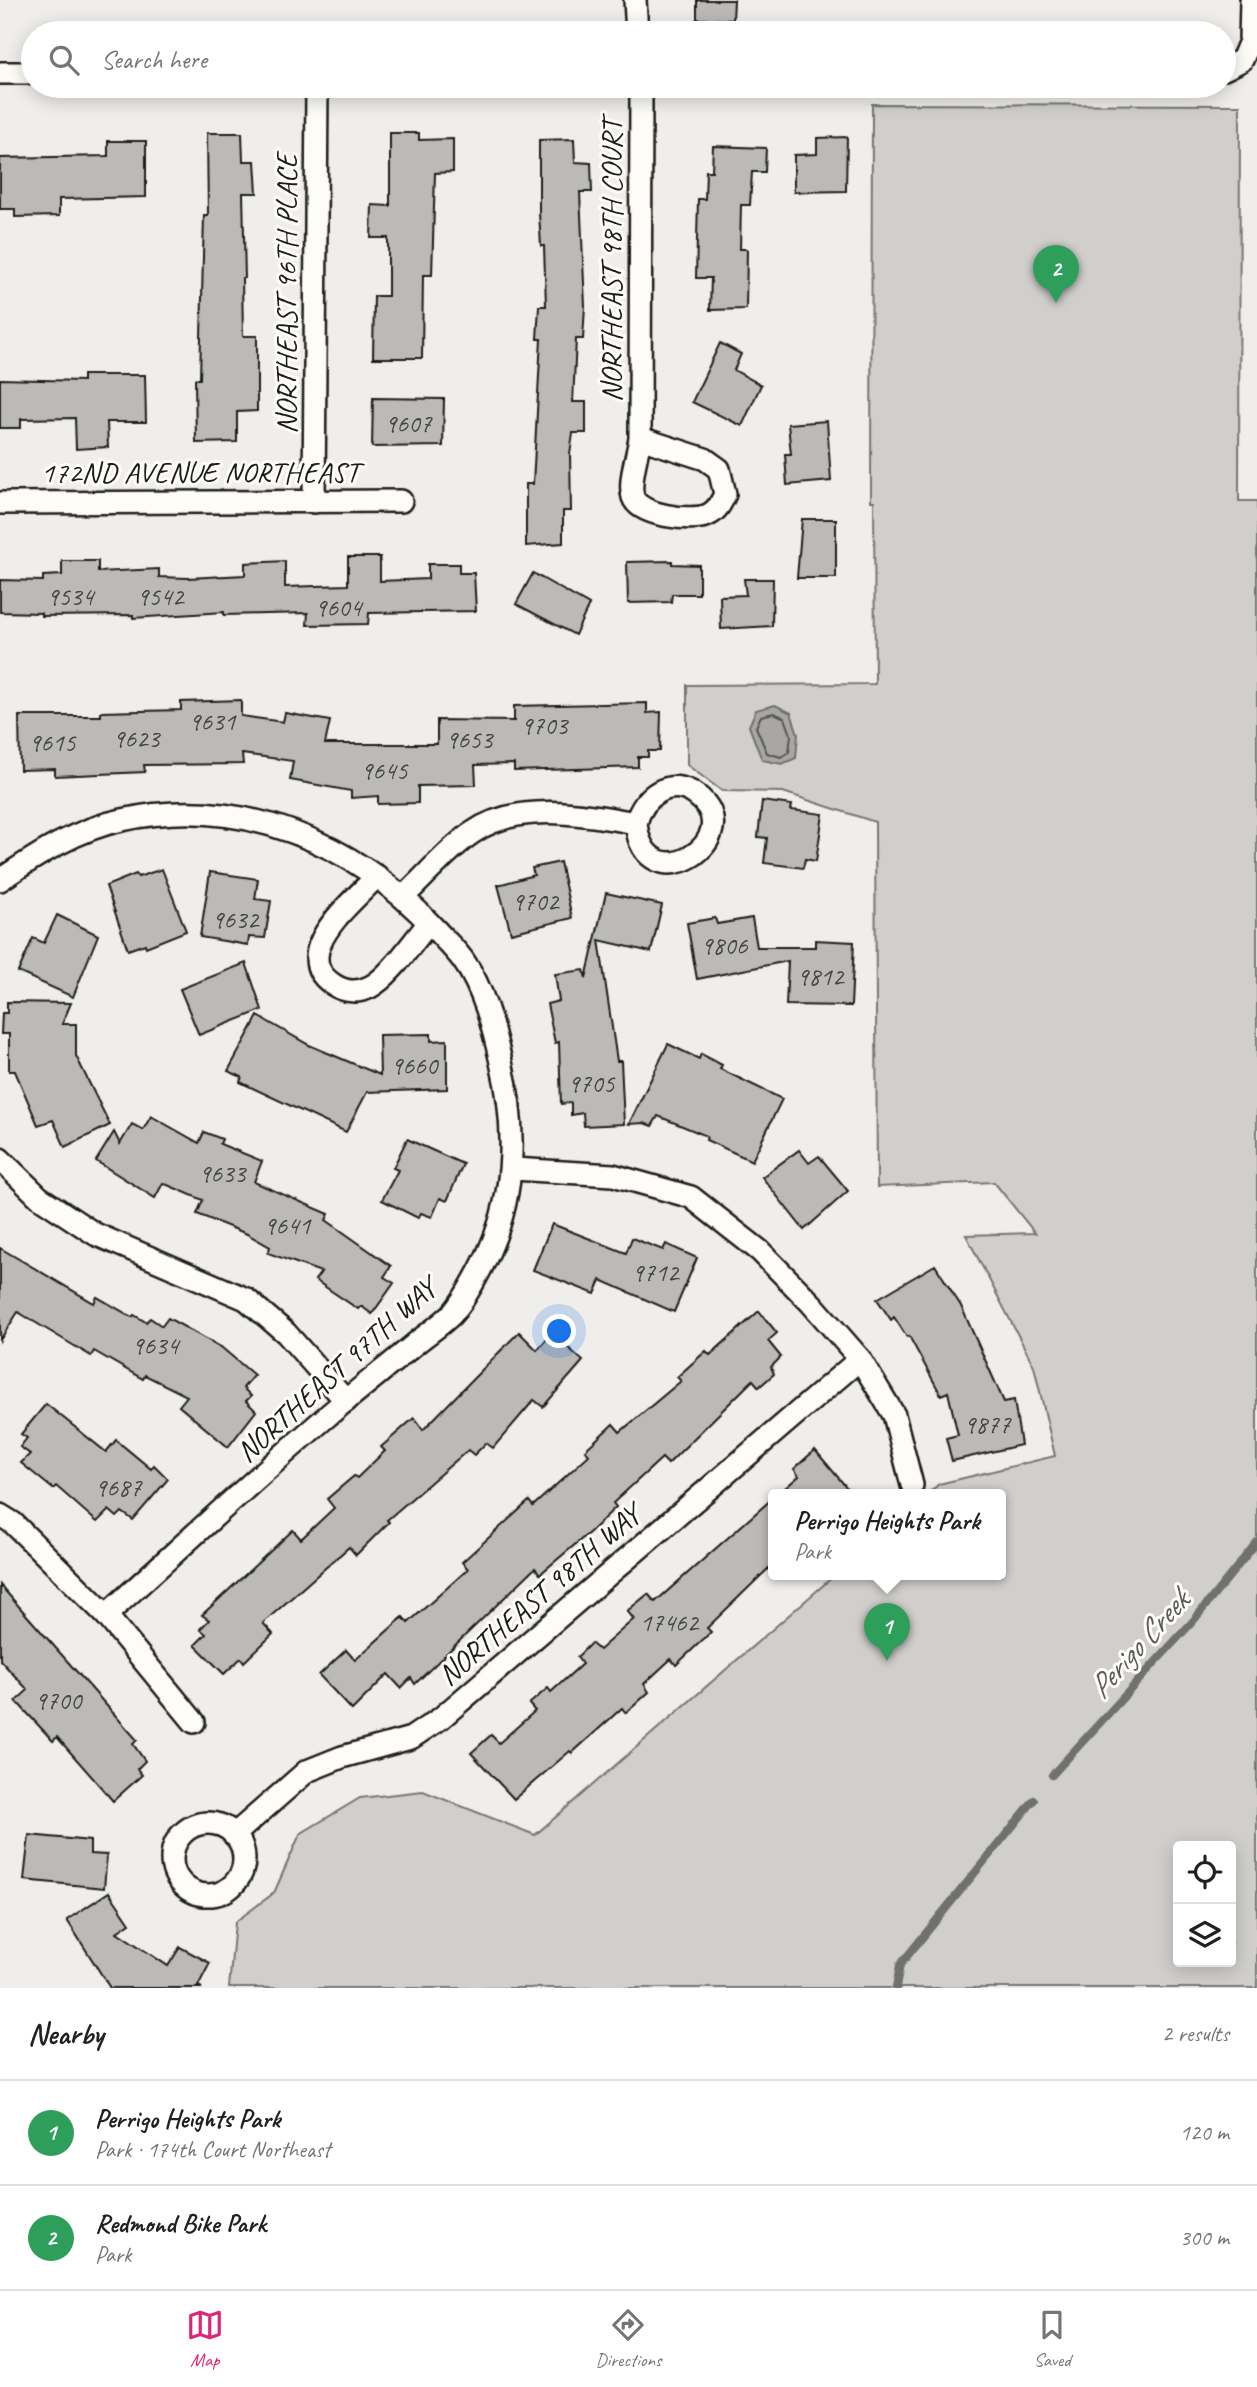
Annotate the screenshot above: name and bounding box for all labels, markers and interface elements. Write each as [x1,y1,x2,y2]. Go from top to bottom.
search box [21,21,1236,98]
icon: search [45,41,83,79]
text: Search here [101,43,207,76]
street label: NORTHEAST 98TH COURT [592,112,630,402]
street label: NORTHEAST 96TH PLACE [267,150,305,434]
pin: 2 [1033,245,1079,303]
house number: 9607 [385,407,433,440]
street label: 172ND AVENUE NORTHEAST [41,453,366,491]
house number: 9534 [47,580,96,613]
house number: 9542 [137,580,186,613]
house number: 9604 [315,591,364,624]
house number: 9631 [189,705,237,738]
house number: 9703 [521,709,570,742]
house number: 9623 [113,722,162,755]
house number: 9653 [446,723,495,756]
house number: 9615 [29,726,77,759]
house number: 9645 [361,754,409,787]
house number: 9702 [512,885,561,918]
house number: 9632 [212,903,261,936]
house number: 9806 [701,929,749,962]
house number: 9812 [797,960,846,993]
house number: 9660 [391,1049,440,1082]
house number: 9705 [568,1067,616,1100]
house number: 9633 [199,1157,248,1190]
house number: 9641 [264,1209,312,1242]
house number: 9712 [632,1256,681,1289]
street label: NORTHEAST 97TH WAY [228,1266,449,1470]
your location [542,1314,576,1348]
house number: 9634 [132,1329,181,1362]
house number: 9877 [964,1408,1012,1441]
house number: 9687 [95,1471,143,1504]
popup [768,1489,1006,1580]
street label: NORTHEAST 98TH WAY [430,1493,653,1694]
text: Perrigo Heights Park [794,1504,980,1537]
text: Park [794,1537,831,1566]
water label: Perigo Creek [1079,1578,1201,1707]
pin: 1 [864,1603,910,1661]
house number: 17462 [640,1606,701,1639]
house number: 9700 [35,1684,84,1717]
map controls [1173,1841,1236,1967]
button: locate [1173,1841,1236,1904]
button: layers [1173,1904,1236,1967]
text: Nearby [28,2015,104,2053]
text: 2 results [1162,2019,1229,2048]
text: Perrigo Heights Park [95,2102,280,2135]
text: 1 [46,2118,56,2147]
text: 120 m [1180,2118,1229,2147]
text: Park · 174th Court Northeast [95,2135,330,2164]
text: Redmond Bike Park [95,2207,266,2240]
text: 2 [46,2223,56,2252]
text: 300 m [1180,2223,1229,2252]
text: Park [95,2240,131,2269]
tab: Map [186,2306,224,2372]
tab: Directions [595,2306,662,2372]
tab: Saved [1033,2306,1071,2372]

